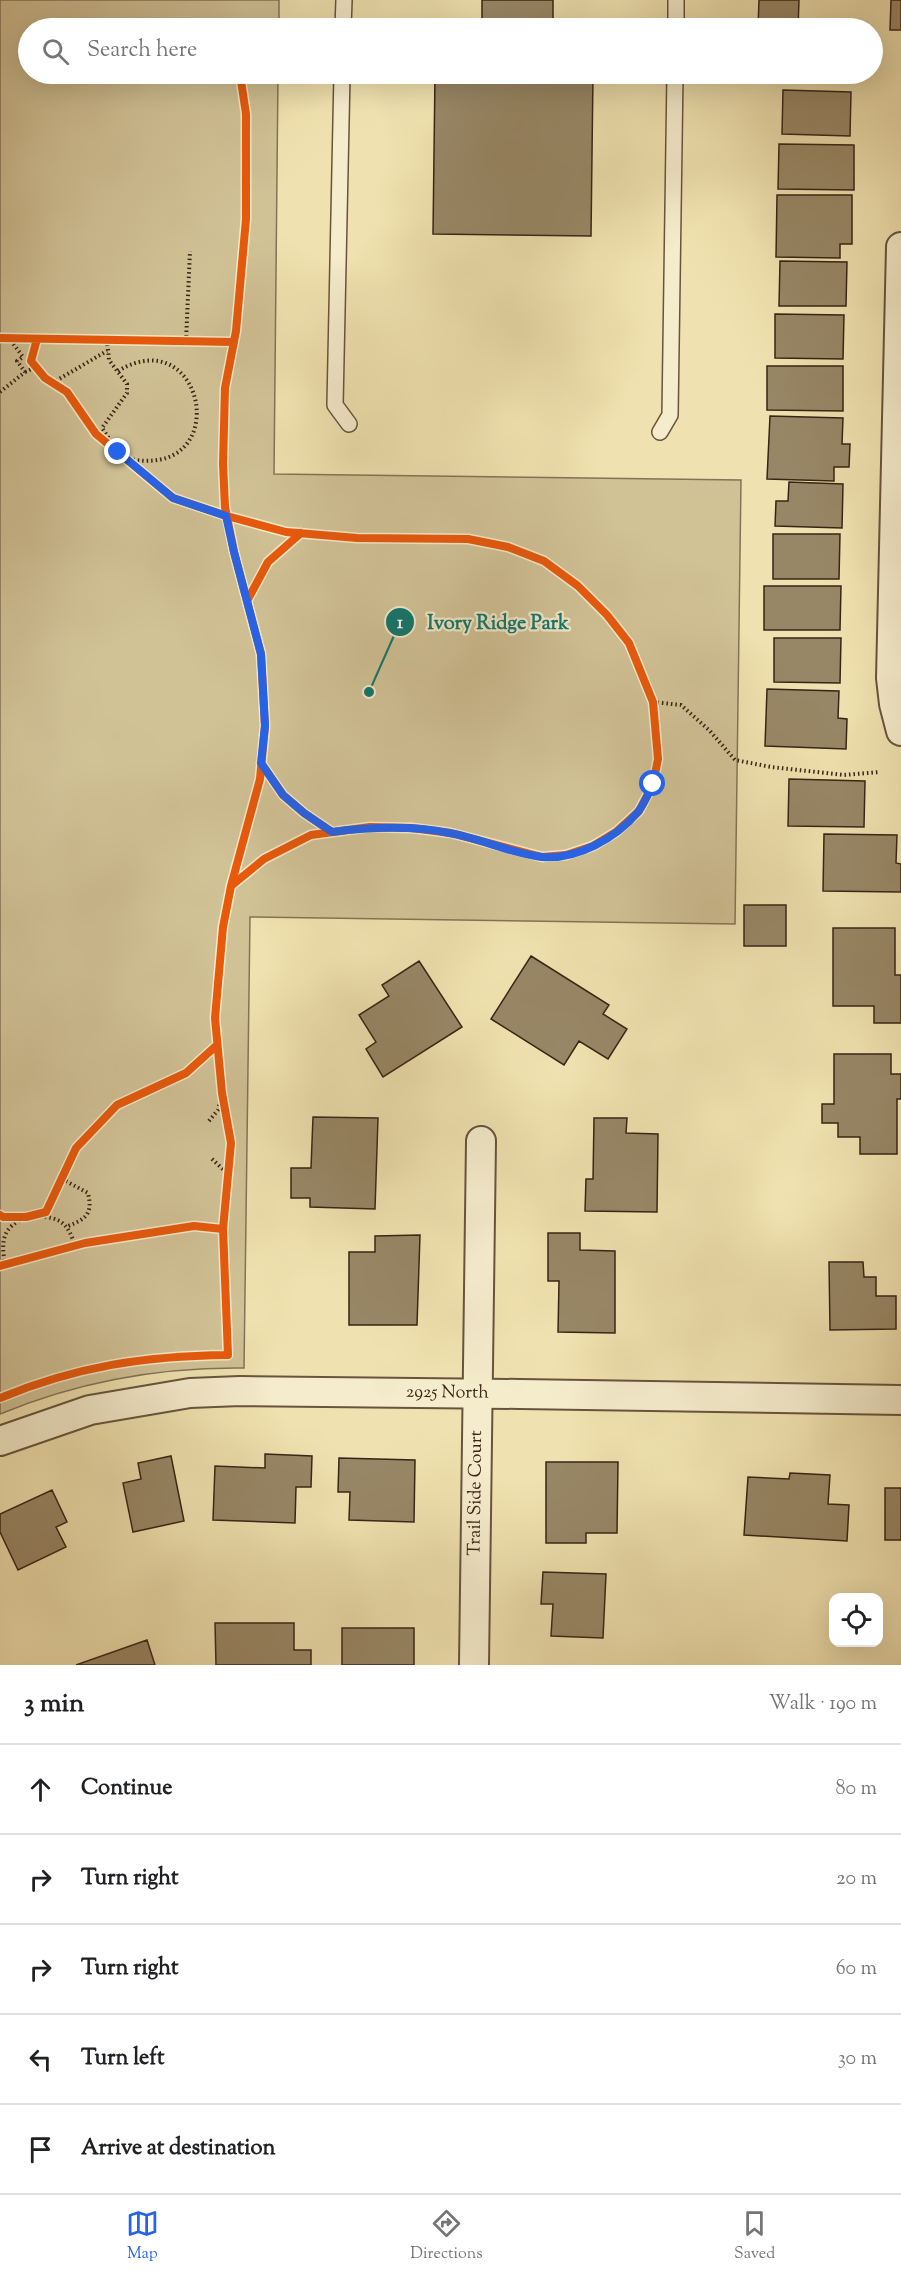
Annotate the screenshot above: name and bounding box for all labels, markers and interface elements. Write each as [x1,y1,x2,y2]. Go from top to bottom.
search box [18,18,883,84]
icon: search [39,35,72,68]
text: Search here [87,35,197,67]
route end [104,438,130,464]
callout: Ivory Ridge Park [385,603,581,641]
text: Ivory Ridge Park [427,610,569,639]
text: 1 [397,611,404,637]
route start [639,770,665,796]
street label: 2925 North [406,1380,489,1407]
street label: Trail Side Court [462,1430,490,1556]
map controls [829,1593,883,1647]
button: locate [829,1593,883,1647]
text: 3 min [24,1686,84,1723]
text: Walk · 190 m [769,1690,877,1719]
icon: ahead [24,1773,57,1806]
text: Continue [81,1773,172,1805]
text: 80 m [836,1775,877,1804]
icon: right [24,1863,57,1896]
text: Turn right [81,1863,178,1895]
text: 20 m [836,1865,877,1894]
icon: right [24,1953,57,1986]
text: Turn right [81,1953,178,1985]
text: 60 m [836,1955,877,1984]
icon: left [24,2043,57,2076]
text: Turn left [81,2043,164,2075]
text: 30 m [838,2045,877,2074]
icon: arrive [24,2133,57,2166]
text: Arrive at destination [81,2133,276,2165]
tab: Map [126,2207,159,2266]
tab: Directions [410,2207,483,2266]
tab: Saved [734,2207,775,2266]

